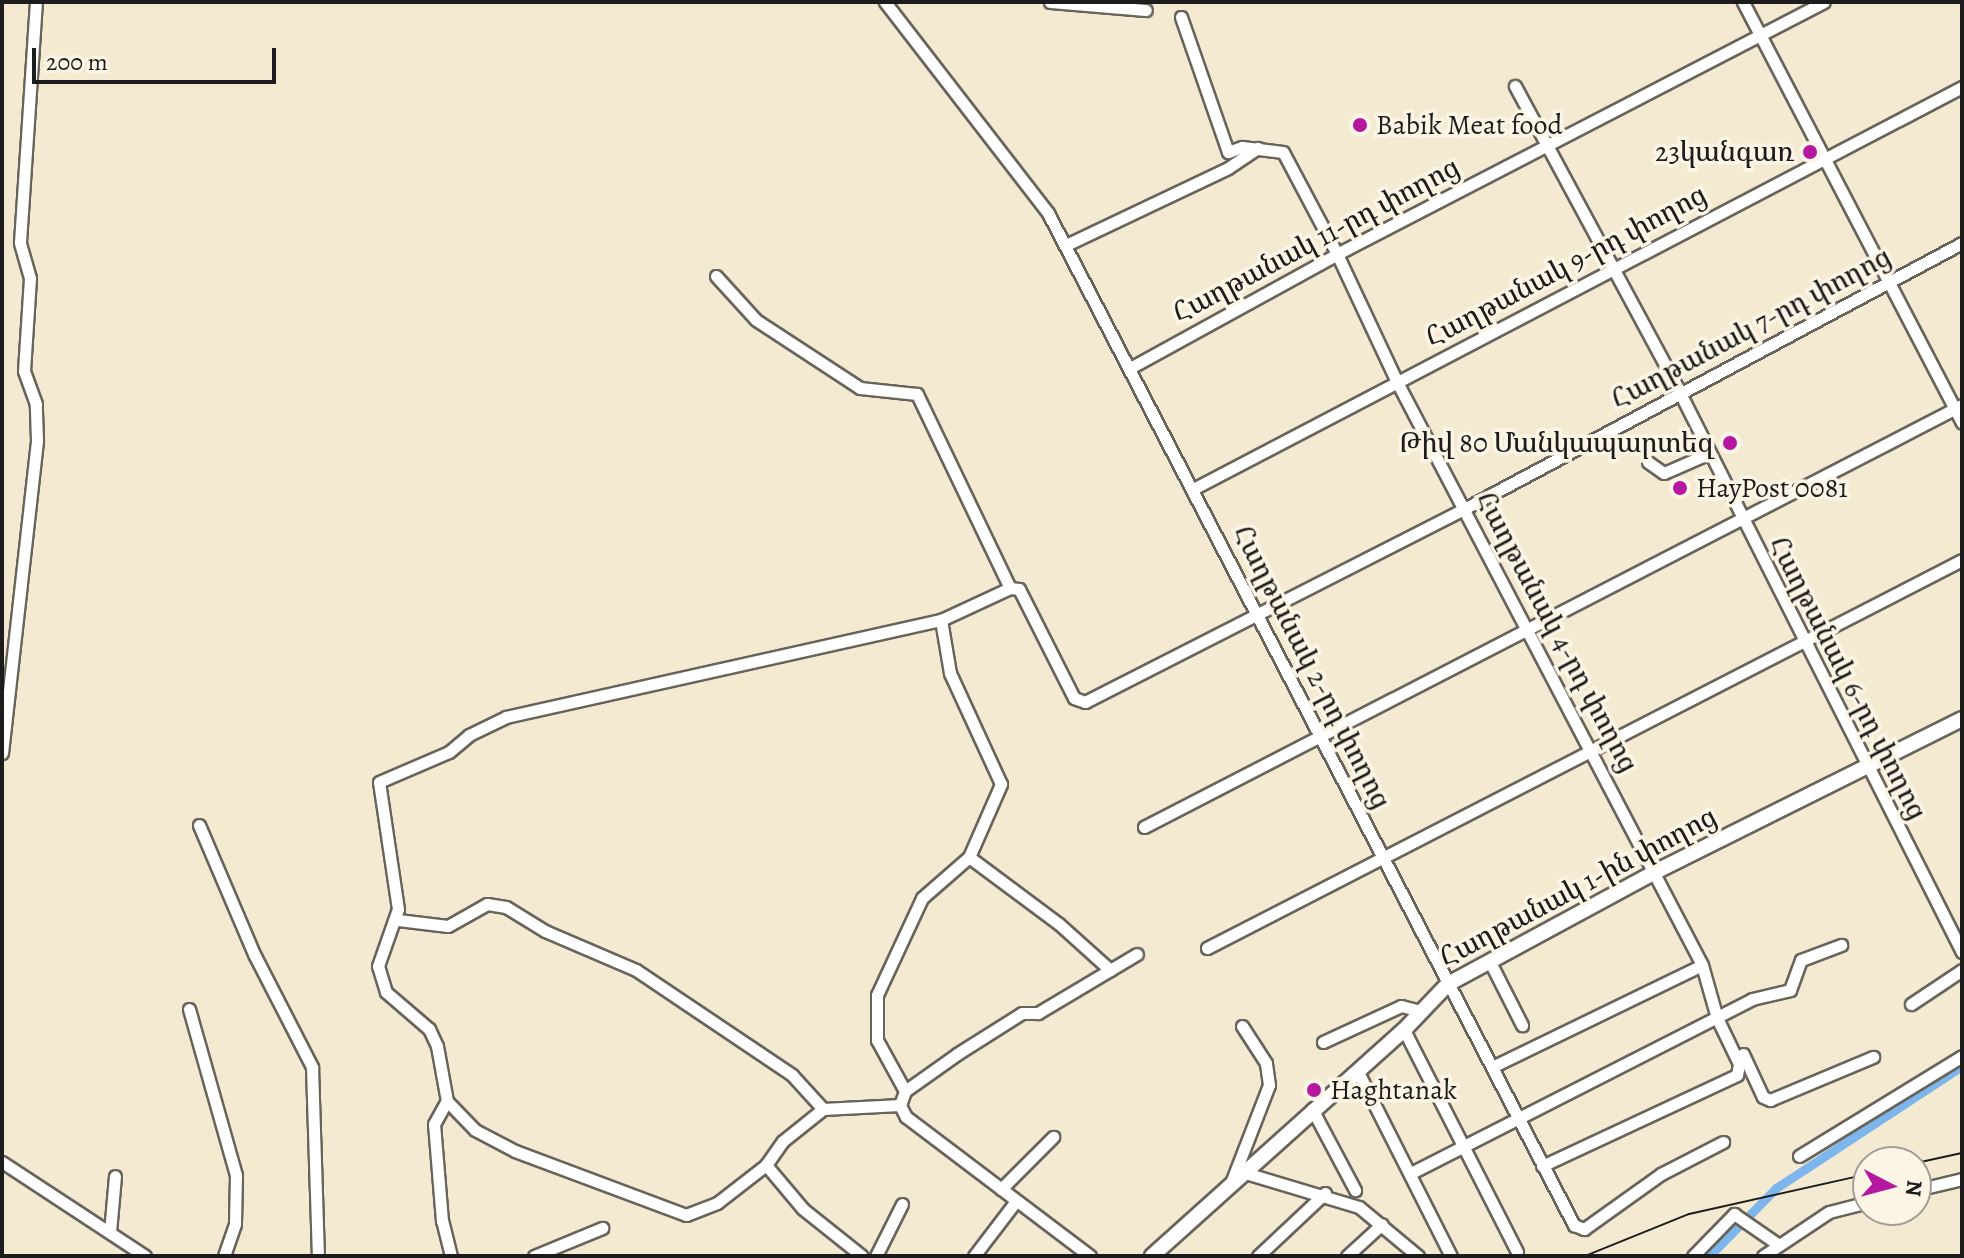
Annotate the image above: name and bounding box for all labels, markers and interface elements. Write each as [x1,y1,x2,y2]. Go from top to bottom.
scale bar [36,32,280,82]
text: 200 m [46,46,108,78]
place label: Babik Meat food [1376,108,1563,142]
marker: Babik Meat food [1351,116,1369,134]
place label: 23կանգառ [1655,135,1794,169]
marker: 23կանգառ [1801,143,1819,161]
street label: Հաղթանակ 11-րդ փողոց [1167,150,1465,330]
street label: Հաղթանակ 9-րդ փողոց [1420,178,1712,354]
street label: Հաղթանակ 7-րդ փողոց [1605,240,1897,416]
place label: Թիվ 80 Մանկապարտեզ [1399,426,1714,460]
marker: Թիվ 80 Մանկապարտեզ [1721,434,1739,452]
place label: HayPost 0081 [1696,471,1848,505]
marker: HayPost 0081 [1671,479,1689,497]
street label: Հաղթանակ 4-րդ փողոց [1469,486,1645,778]
street label: Հաղթանակ 2-րդ փողոց [1226,520,1398,814]
street label: Հաղթանակ 6-րդ փողոց [1762,531,1934,825]
street label: Հաղթանակ 1-ին փողոց [1434,800,1722,974]
place label: Haghtanak [1330,1073,1457,1107]
marker: Haghtanak [1305,1081,1323,1099]
north arrow [1852,1146,1932,1226]
text: N [1898,1179,1930,1198]

